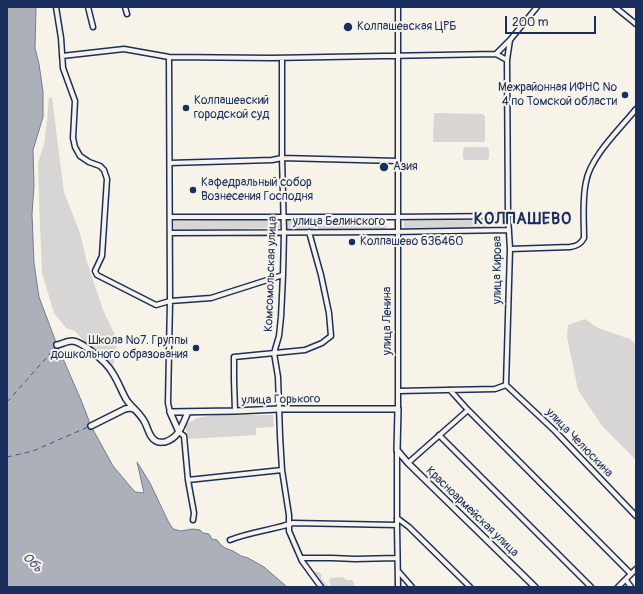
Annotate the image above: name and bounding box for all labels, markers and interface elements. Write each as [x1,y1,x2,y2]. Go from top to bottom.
scale bar [507,8,598,34]
text: 200 m [512,15,548,30]
place label: Колпашевская ЦРБ [357,20,456,34]
marker: Колпашевская ЦРБ [342,21,354,33]
place label: Межрайонная ИФНС № 4 по Томской области [498,81,617,109]
marker: Межрайонная ИФНС № 4 по Томской области [620,90,630,100]
place label: Колпашевский городской суд [194,94,269,122]
marker: Колпашевский городской суд [181,103,191,113]
place label: Азия [393,160,418,174]
marker: Азия [378,161,390,173]
place label: Кафедральный собор Вознесения Господня [201,176,313,204]
marker: Кафедральный собор Вознесения Господня [188,185,198,195]
district label: КОЛПАШЕВО [474,210,572,230]
street label: улица Белинского [293,215,385,229]
street label: Комсомольская улица [262,216,280,332]
place label: Колпашево 636460 [360,235,464,249]
street label: улица Кирова [491,236,505,304]
marker: Колпашево 636460 [347,237,357,247]
street label: улица Ленина [381,287,395,355]
place label: Школа №7. Группы дошкольного образования [51,334,188,362]
marker: Школа №7. Группы дошкольного образования [191,343,201,353]
street label: улица Горького [241,392,321,408]
street label: улица Челюскина [542,405,616,481]
street label: Красноармейская улица [423,464,521,560]
water label: Обь [19,550,45,576]

